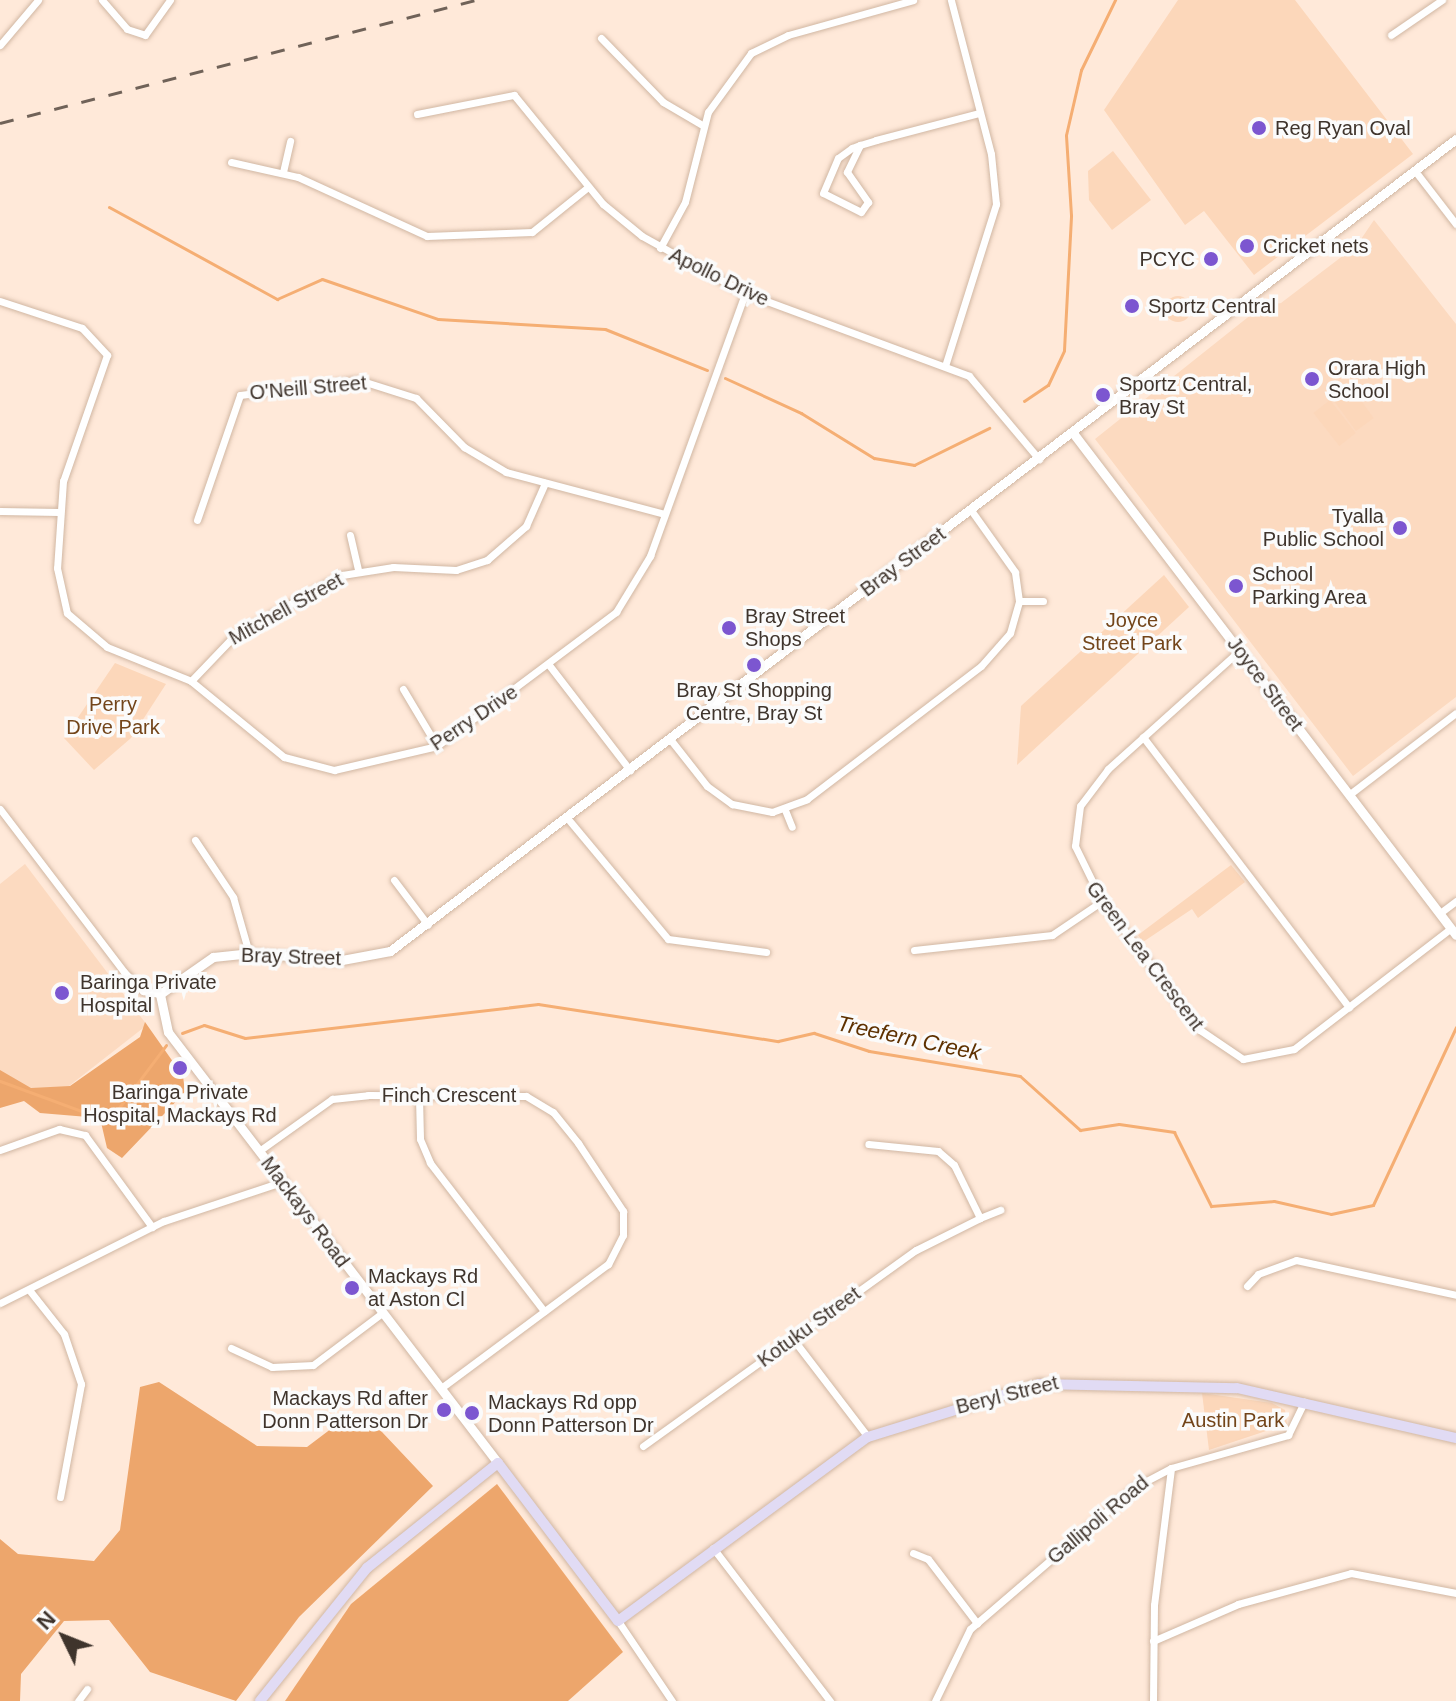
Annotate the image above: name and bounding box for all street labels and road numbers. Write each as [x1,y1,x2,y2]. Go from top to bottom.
street label: Apollo Drive [665,243,773,311]
street label: O'Neill Street [249,371,367,405]
street label: Bray Street [856,522,950,602]
street label: Mitchell Street [225,568,347,650]
street label: Joyce Street [1222,632,1308,736]
street label: Perry Drive [426,680,522,756]
street label: Green Lea Crescent [1081,877,1209,1035]
street label: Bray Street [241,943,341,971]
street label: Finch Crescent [382,1083,516,1107]
street label: Mackays Road [256,1152,354,1272]
street label: Kotuku Street [753,1282,865,1372]
street label: Beryl Street [953,1371,1061,1419]
street label: Gallipoli Road [1043,1471,1153,1569]

